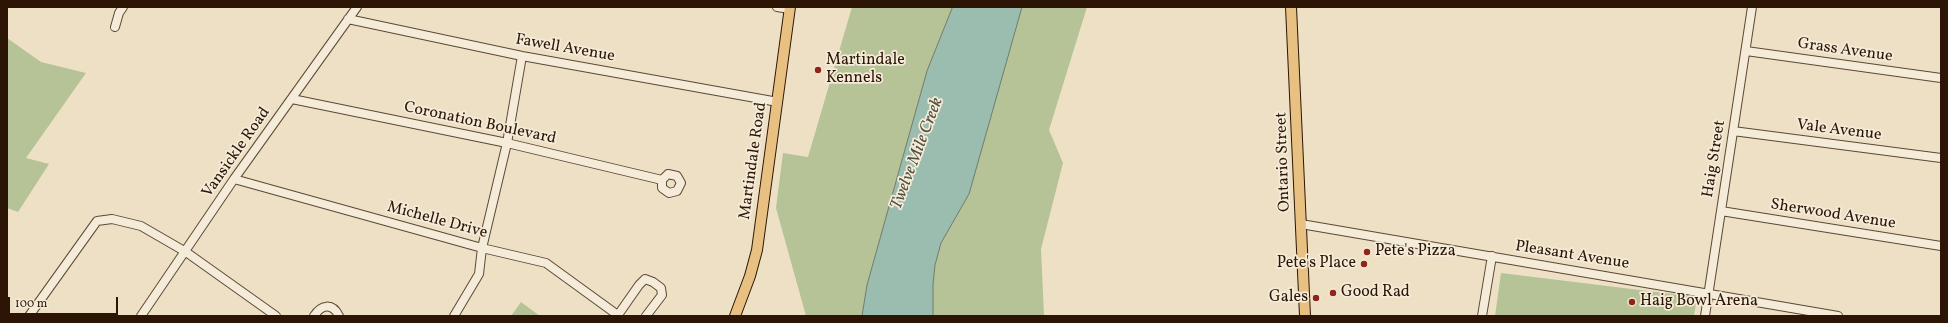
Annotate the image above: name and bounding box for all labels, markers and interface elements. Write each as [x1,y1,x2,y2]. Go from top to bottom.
street label: Fawell Avenue [514,31,616,67]
street label: Grass Avenue [1796,35,1894,67]
place label: Martindale Kennels [826,51,905,89]
marker: Martindale Kennels [813,65,823,75]
water label: Twelve Mile Creek [887,95,949,213]
street label: Coronation Boulevard [402,98,558,150]
street label: Martindale Road [736,101,772,221]
street label: Vansickle Road [199,104,275,202]
street label: Ontario Street [1273,112,1295,212]
street label: Vale Avenue [1795,116,1883,146]
street label: Haig Street [1699,119,1731,199]
street label: Sherwood Avenue [1769,196,1897,234]
street label: Michelle Drive [385,198,489,244]
street label: Pleasant Avenue [1514,238,1630,274]
place label: Pete's Pizza [1375,242,1456,262]
marker: Pete's Pizza [1362,247,1372,257]
place label: Pete's Place [1277,254,1356,274]
marker: Pete's Place [1359,259,1369,269]
place label: Good Rad [1341,283,1410,303]
place label: Gales [1269,288,1308,308]
marker: Good Rad [1328,288,1338,298]
scale bar [10,289,120,315]
place label: Haig Bowl Arena [1640,292,1758,312]
marker: Gales [1311,293,1321,303]
text: 100 m [15,296,47,312]
marker: Haig Bowl Arena [1627,297,1637,307]

